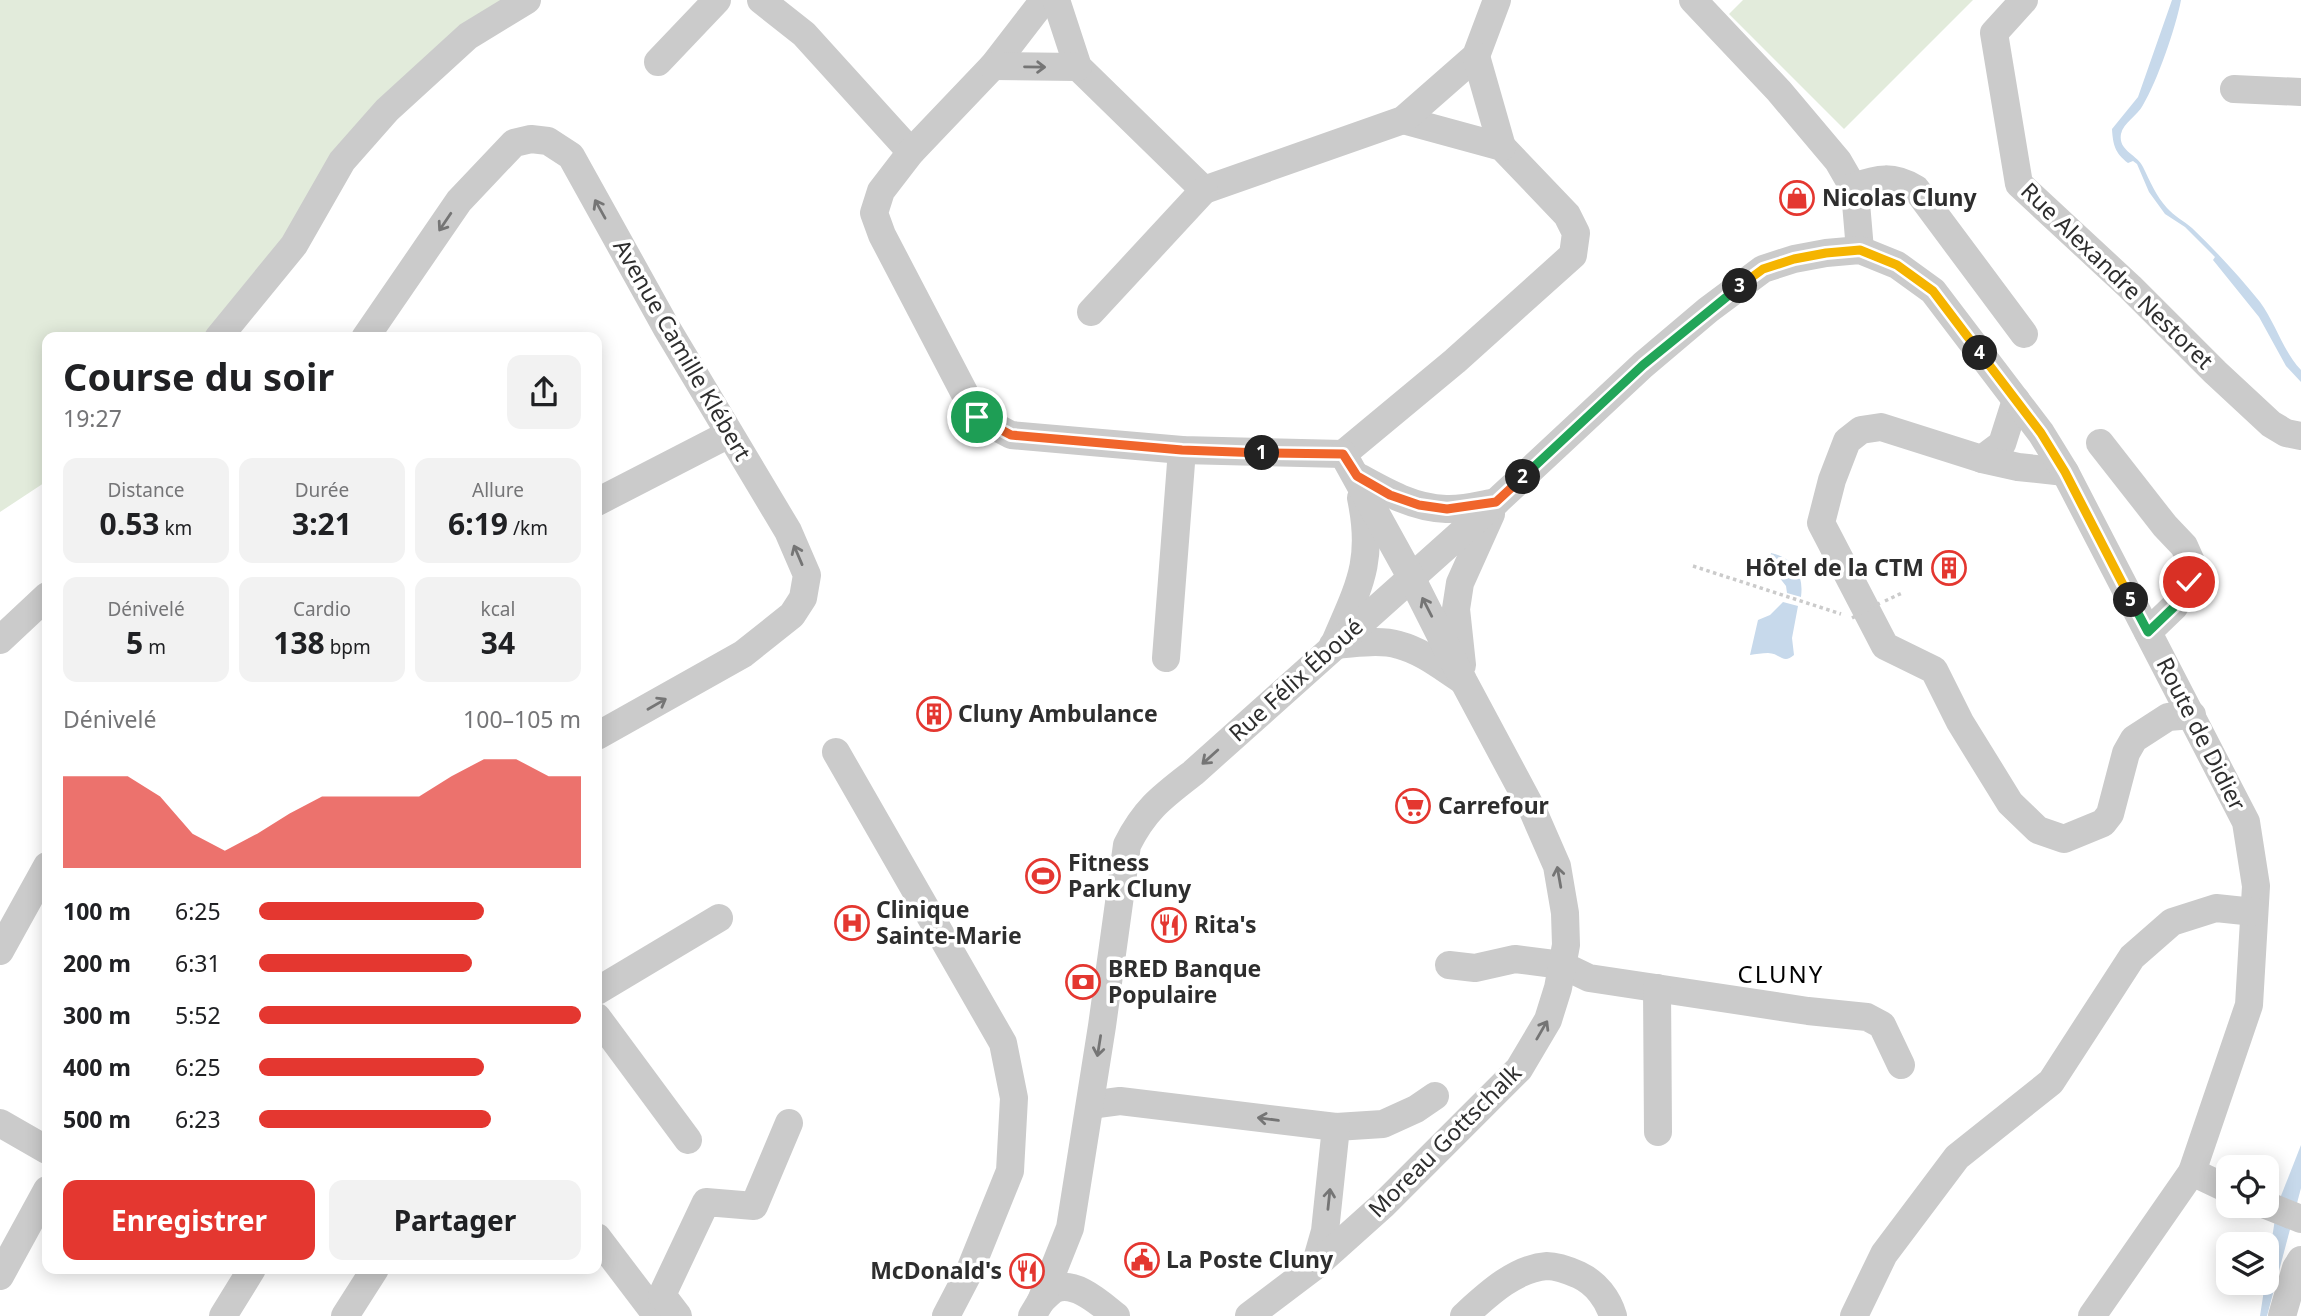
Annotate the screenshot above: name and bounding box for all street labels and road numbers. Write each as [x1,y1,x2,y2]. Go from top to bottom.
street label: Rue Alexandre Nestoret [2014,175,2221,376]
street label: Avenue Camille Klébert [606,233,759,466]
street label: Rue Félix Éboué [1221,610,1369,748]
street label: Route de Didier [2149,651,2255,816]
street label: Moreau Gottschalk [1361,1056,1528,1224]

